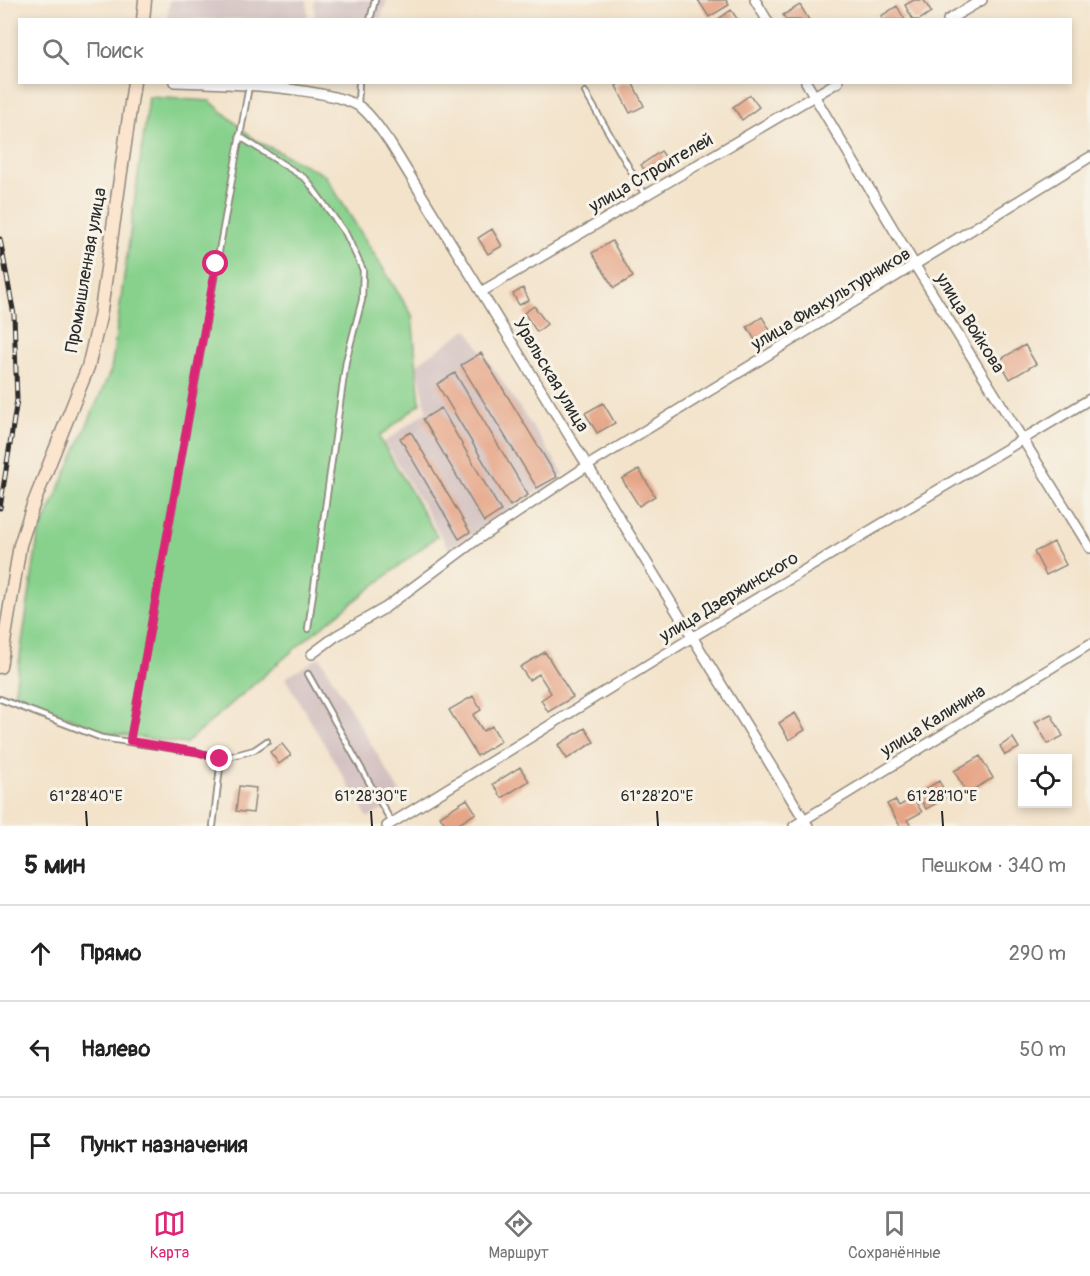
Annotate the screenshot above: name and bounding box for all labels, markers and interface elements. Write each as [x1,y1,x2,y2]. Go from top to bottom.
search box [18,18,1072,84]
icon: search [39,35,72,68]
text: Поиск [87,37,144,65]
street label: улица Строителей [584,128,717,218]
street label: Промышленная улица [60,186,112,354]
street label: улица Физкультурников [746,242,915,356]
route start [202,250,228,276]
street label: улица Войкова [930,268,1010,377]
street label: Уральская улица [508,314,594,436]
street label: улица Дзержинского [655,546,803,648]
street label: улица Калинина [875,680,990,763]
route end [206,745,232,771]
map controls [1018,754,1072,808]
button: locate [1018,754,1072,808]
text: 61°28'40"E [50,787,123,806]
text: 61°28'30"E [335,787,407,806]
text: 61°28'20"E [621,787,693,806]
text: 61°28'10"E [907,787,977,806]
text: 5 мин [24,849,85,881]
text: Пешком · 340 m [922,853,1066,878]
icon: ahead [24,937,57,970]
text: Прямо [81,939,141,967]
text: 290 m [1009,941,1066,966]
icon: left [24,1033,57,1066]
text: Налево [81,1035,150,1063]
text: 50 m [1019,1037,1066,1062]
icon: arrive [24,1129,57,1162]
text: Пункт назначения [81,1131,248,1159]
tab: Карта [150,1207,189,1263]
tab: Маршрут [489,1207,549,1263]
tab: Сохранённые [848,1207,940,1263]

